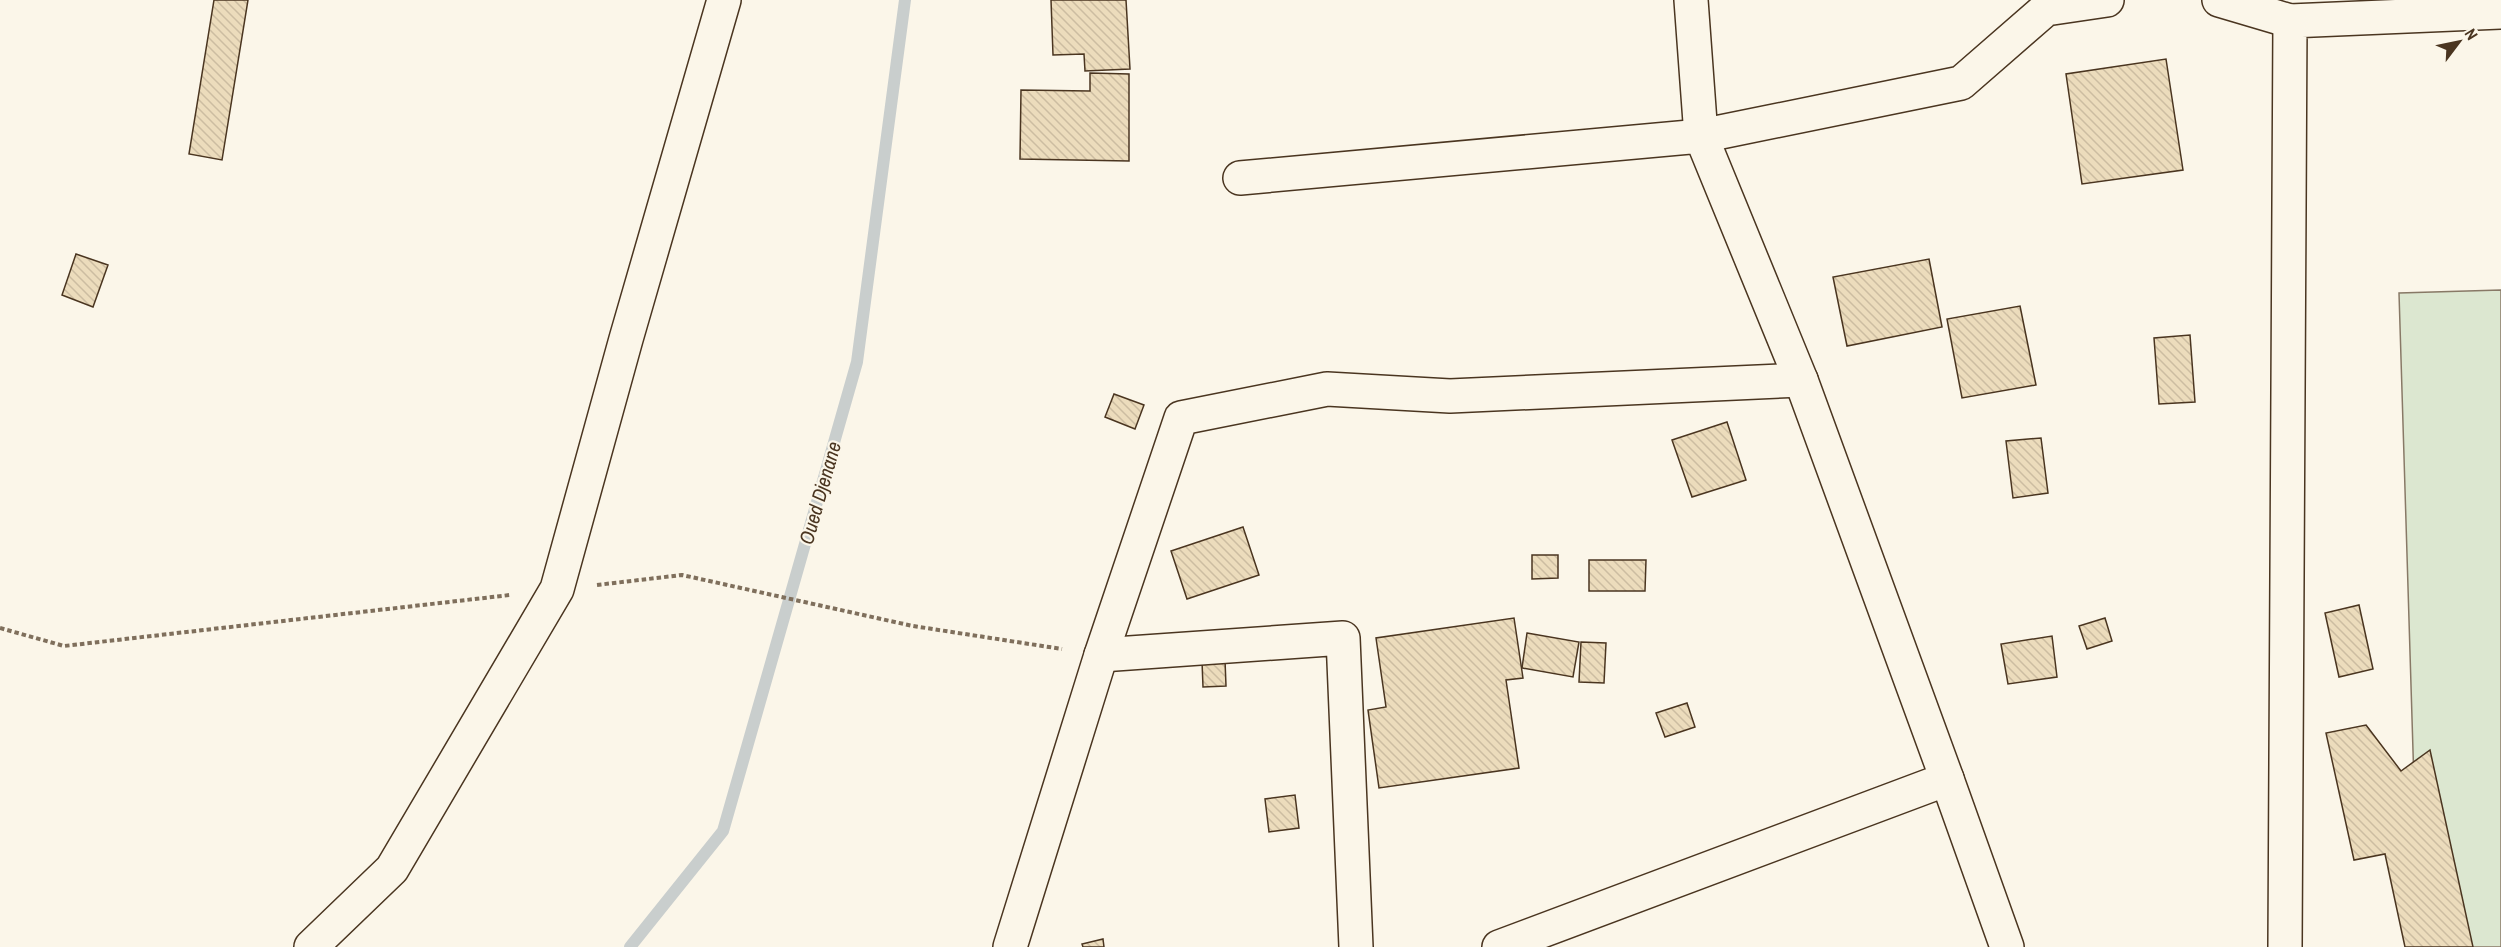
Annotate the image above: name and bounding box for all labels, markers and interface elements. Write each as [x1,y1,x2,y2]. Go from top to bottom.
north arrow [2429,12,2489,72]
text: N [2460,24,2484,44]
water label: Oued Djenane [792,438,847,547]

